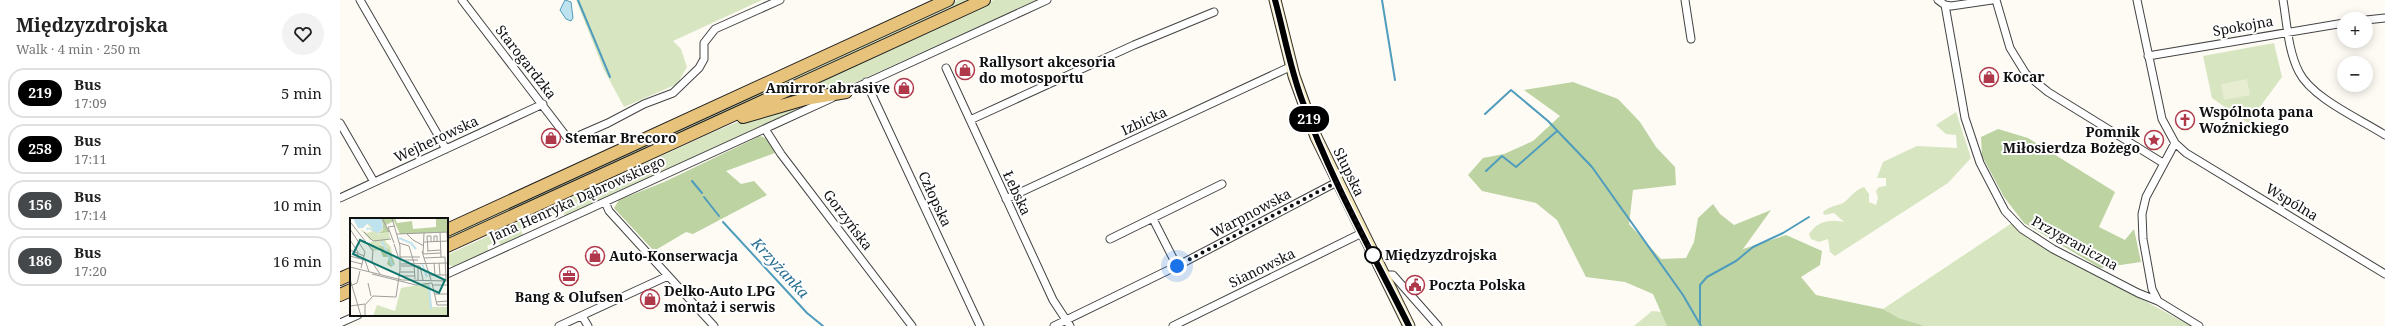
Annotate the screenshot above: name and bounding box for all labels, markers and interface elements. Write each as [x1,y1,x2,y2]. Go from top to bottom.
street label: Spokojna [2211,11,2275,40]
text: Międzyzdrojska [16,12,168,38]
map controls [2337,12,2373,92]
button: + [2337,12,2373,48]
button: heart [282,13,324,55]
street label: Starogardzka [492,21,561,103]
text: Walk · 4 min · 250 m [16,40,141,58]
place label: Rallysort akcesoria do motosportu [979,52,1116,87]
button: − [2337,56,2373,92]
shop icon: Rallysort akcesoria do motosportu [954,59,976,81]
shop icon: Kocar [1978,66,2000,88]
place label: Kocar [2003,67,2045,86]
text: Bus [74,74,101,94]
shop icon: Amirror abrasive [893,77,915,99]
place label: Amirror abrasive [765,78,890,97]
text: 219 [28,83,52,102]
text: 5 min [281,83,322,103]
text: 17:09 [74,94,107,112]
street label: Izbicka [1118,102,1170,139]
place label: Wspólnota pana Woźnickiego [2199,102,2313,137]
line badge: 219 [1286,106,1332,132]
text: 219 [1297,109,1321,128]
church icon: Wspólnota pana Woźnickiego [2174,109,2196,131]
street label: Wejherowska [391,111,481,166]
place label: Pomnik Miłosierdza Bożego [2003,122,2140,157]
shop icon: Stemar Brecoro [540,127,562,149]
place label: Stemar Brecoro [565,128,677,147]
place icon: Pomnik Miłosierdza Bożego [2143,129,2165,151]
text: Bus [74,130,101,150]
text: 258 [28,139,52,158]
text: 7 min [281,139,322,159]
street label: Słupska [1330,144,1369,199]
text: 17:11 [74,150,107,168]
street label: Jana Henryka Dąbrowskiego [485,151,668,246]
street label: Łebska [999,167,1036,218]
street label: Człopska [914,168,957,230]
street label: Wspólna [2262,178,2322,225]
street label: Warpnowska [1207,183,1294,242]
text: Bus [74,186,101,206]
street label: Gorzyńska [819,186,877,254]
text: 156 [28,195,52,214]
text: 10 min [273,195,322,215]
text: 17:14 [74,206,107,224]
street label: Przygraniczna [2029,211,2122,274]
inset map [350,218,448,316]
water label: Krzyżanka [747,232,814,302]
text: Bus [74,242,101,262]
street label: Sianowska [1225,243,1298,292]
shop icon: Auto-Konserwacja [584,245,606,267]
place label: Międzyzdrojska [1385,245,1497,264]
place label: Auto-Konserwacja [609,246,738,265]
marker: Międzyzdrojska [1364,246,1382,264]
text: 186 [28,251,52,270]
text: 16 min [273,251,322,271]
your location [1167,256,1187,276]
text: 17:20 [74,262,107,280]
office icon: Bang & Olufsen [558,265,580,287]
public building icon: Poczta Polska [1404,274,1426,296]
place label: Poczta Polska [1429,275,1526,294]
place label: Delko-Auto LPG montaż i serwis [664,281,776,316]
place label: Bang & Olufsen [515,287,623,306]
shop icon: Delko-Auto LPG montaż i serwis [639,288,661,310]

